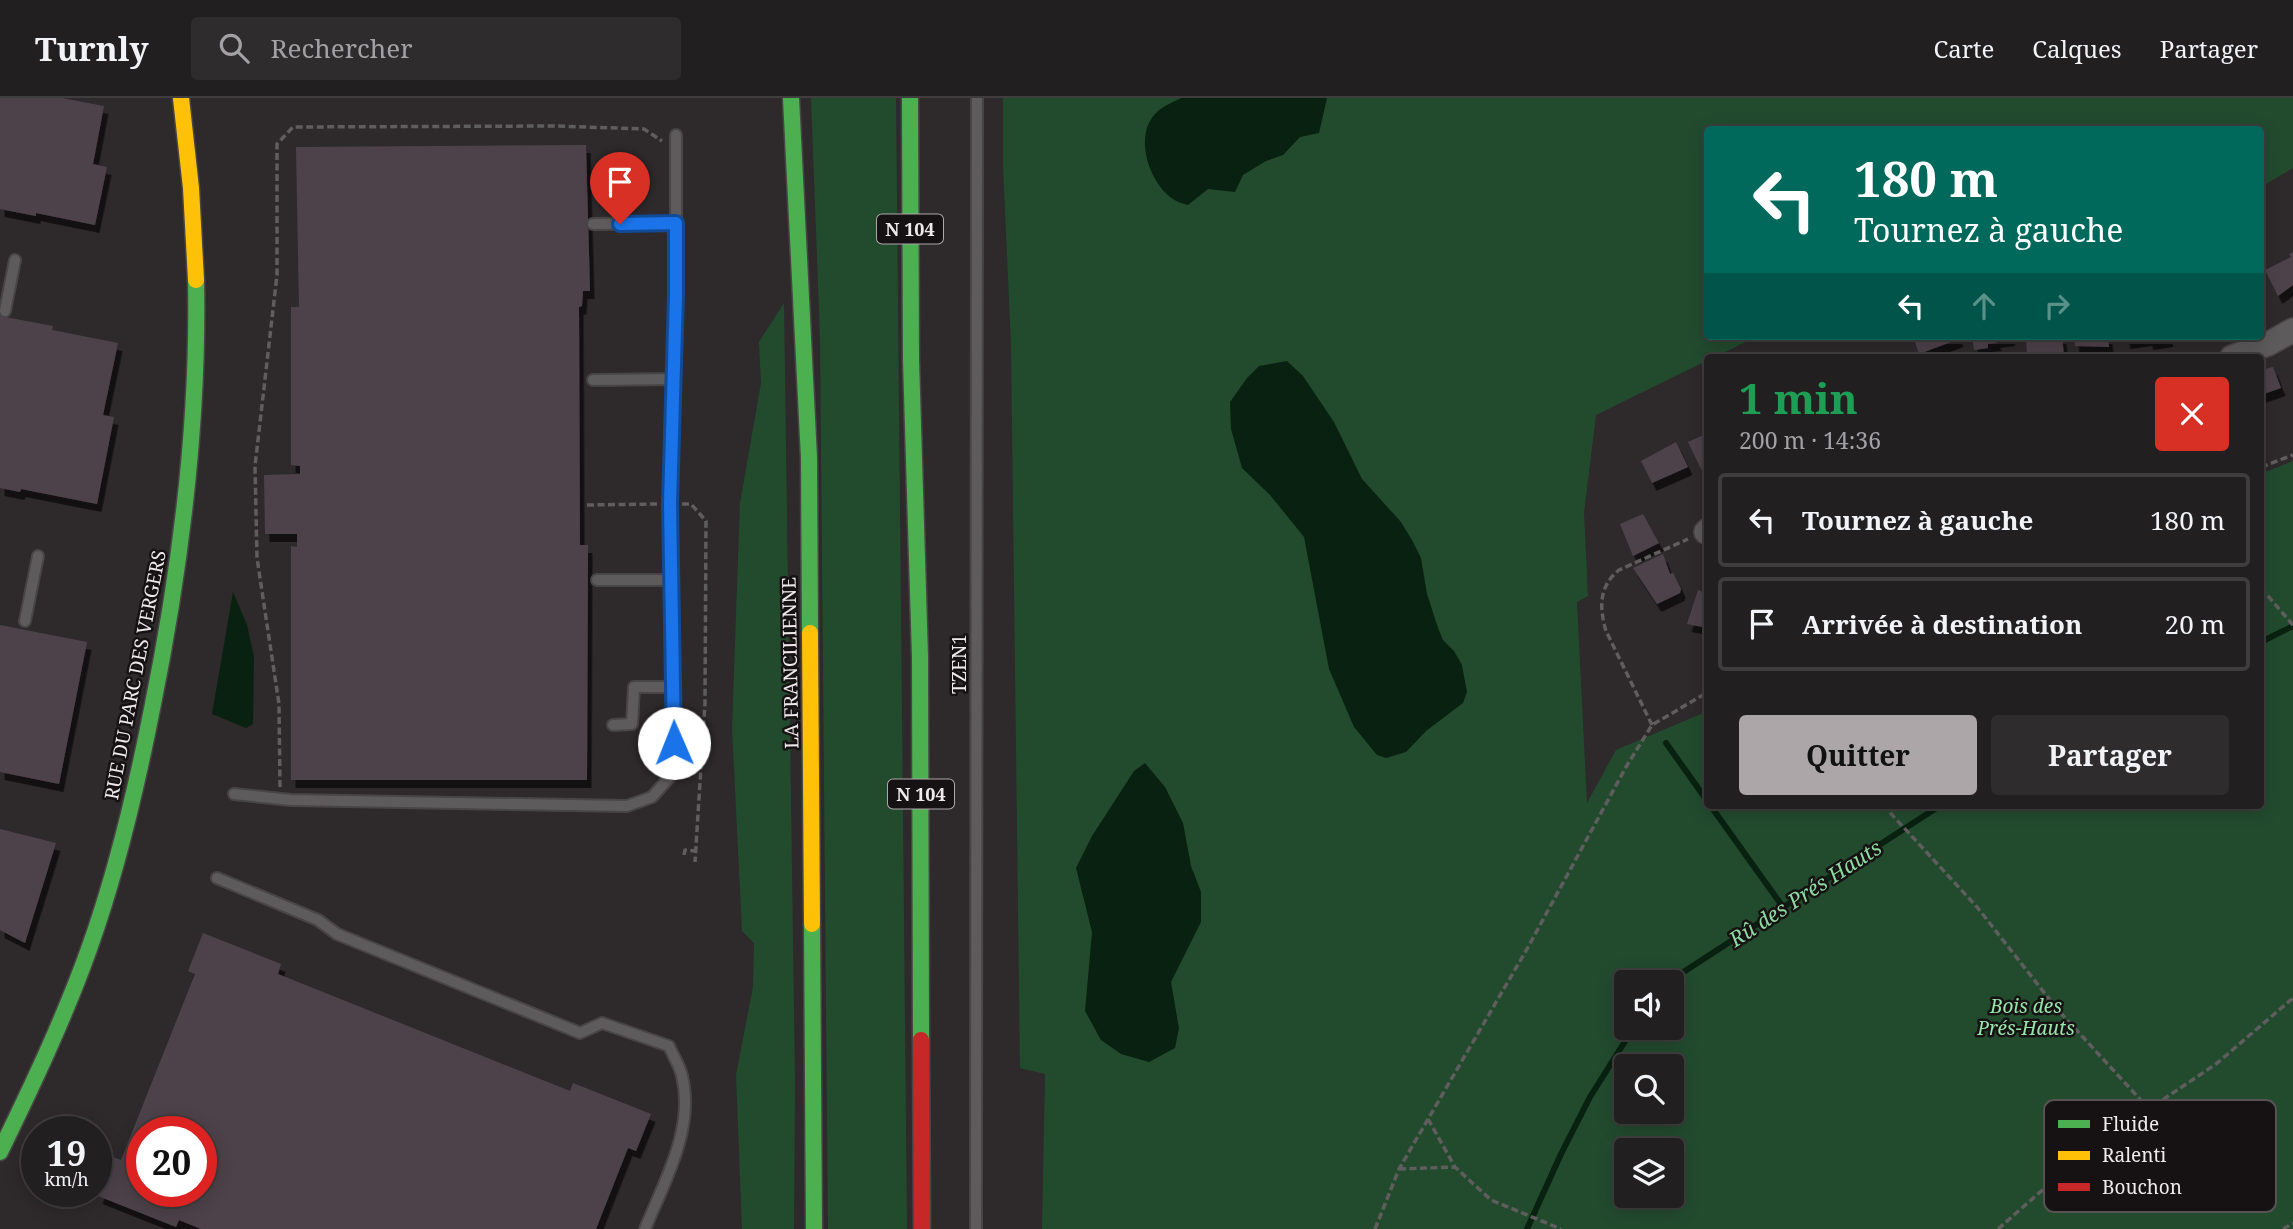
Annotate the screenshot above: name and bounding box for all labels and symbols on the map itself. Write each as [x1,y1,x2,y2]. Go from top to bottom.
pin [590,152,650,224]
road number: N 104 [877,214,943,244]
street label: RUE DU PARC DES VERGERS [98,548,172,802]
street label: LA FRANCILIENNE [775,577,804,749]
street label: TZEN1 [946,634,972,694]
position arrow [637,706,711,780]
road number: N 104 [888,780,954,808]
water label: Rû des Prés Hauts [1723,833,1887,953]
park label: Bois des Prés-Hauts [1976,993,2075,1041]
legend [2044,1100,2276,1212]
text: Fluide [2102,1111,2159,1137]
speed limit sign: 20 [126,1116,217,1207]
text: Ralenti [2102,1142,2166,1168]
text: Bouchon [2102,1174,2182,1200]

